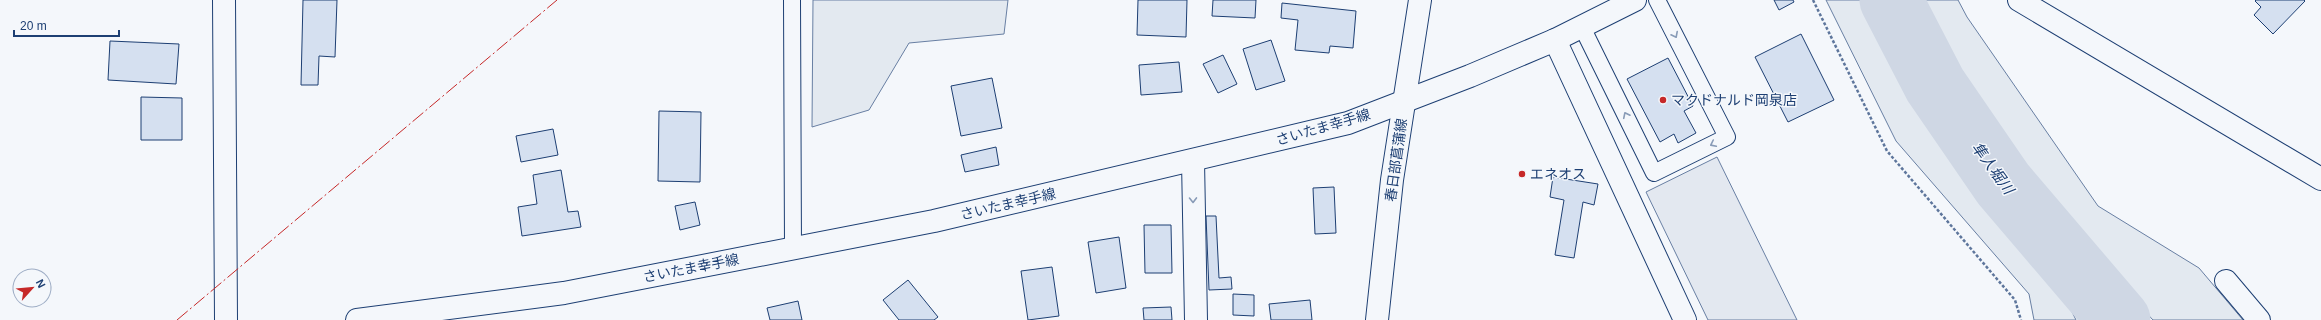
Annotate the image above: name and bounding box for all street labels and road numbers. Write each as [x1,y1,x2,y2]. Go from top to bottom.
street label: さいたま幸手線 [1274,106,1372,148]
street label: 春日部菖蒲線 [1382,117,1410,203]
street label: さいたま幸手線 [959,185,1057,223]
street label: さいたま幸手線 [642,251,740,285]

